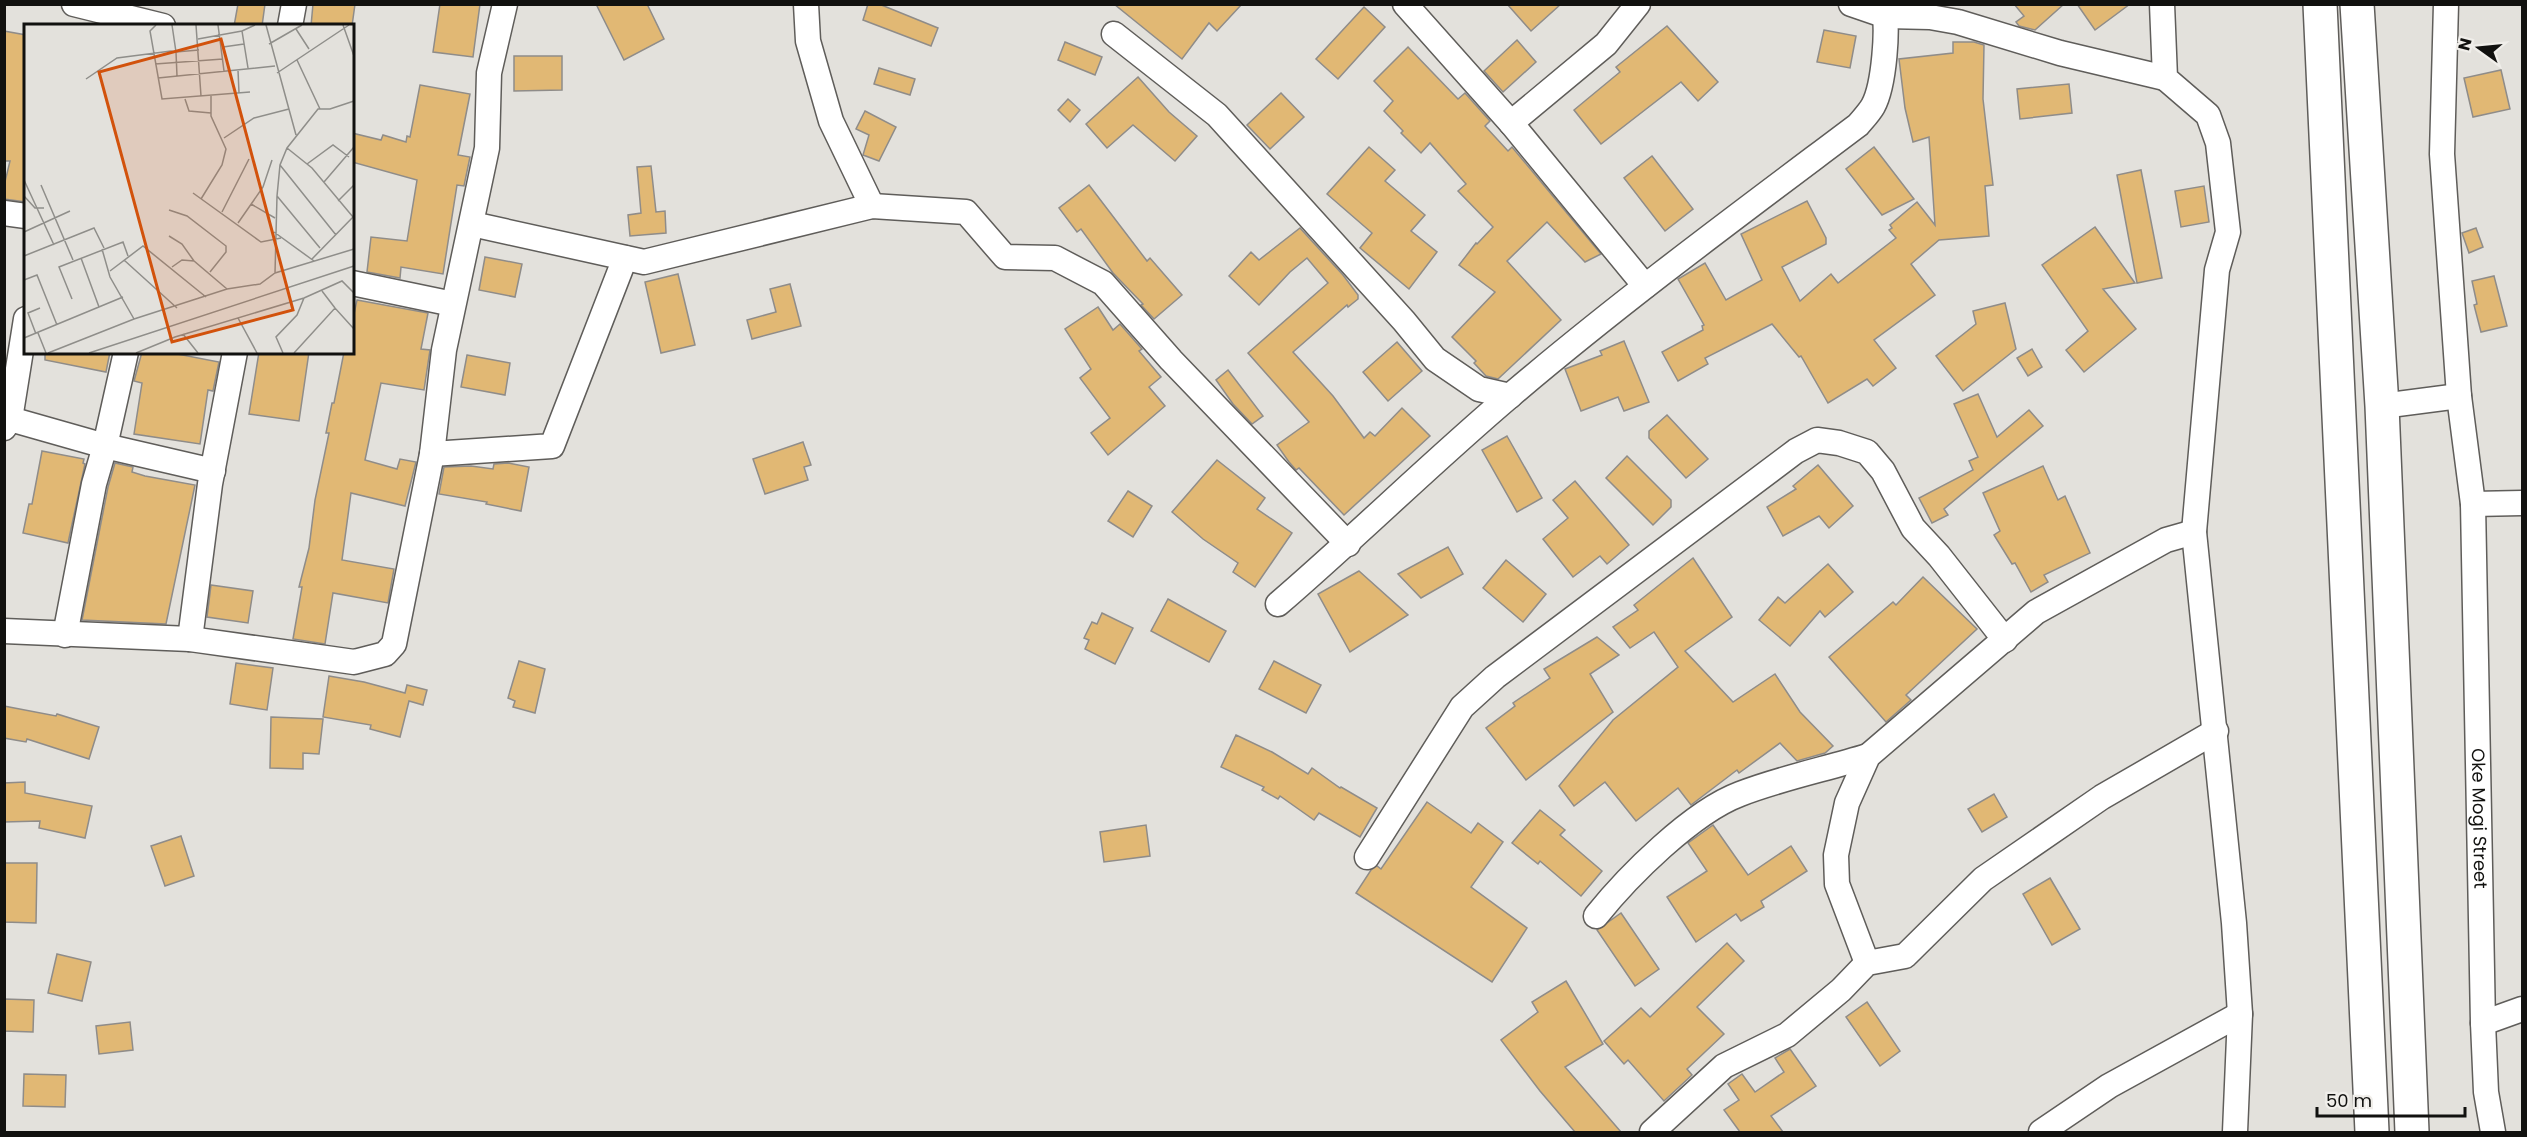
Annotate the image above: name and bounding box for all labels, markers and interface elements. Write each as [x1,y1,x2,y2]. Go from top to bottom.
north arrow [2449,18,2509,78]
inset map [24,24,354,354]
text: N [2452,35,2478,53]
street label: Oke Mogi Street [2466,748,2493,889]
scale bar [2317,1080,2466,1118]
text: 50 m [2326,1088,2372,1113]

